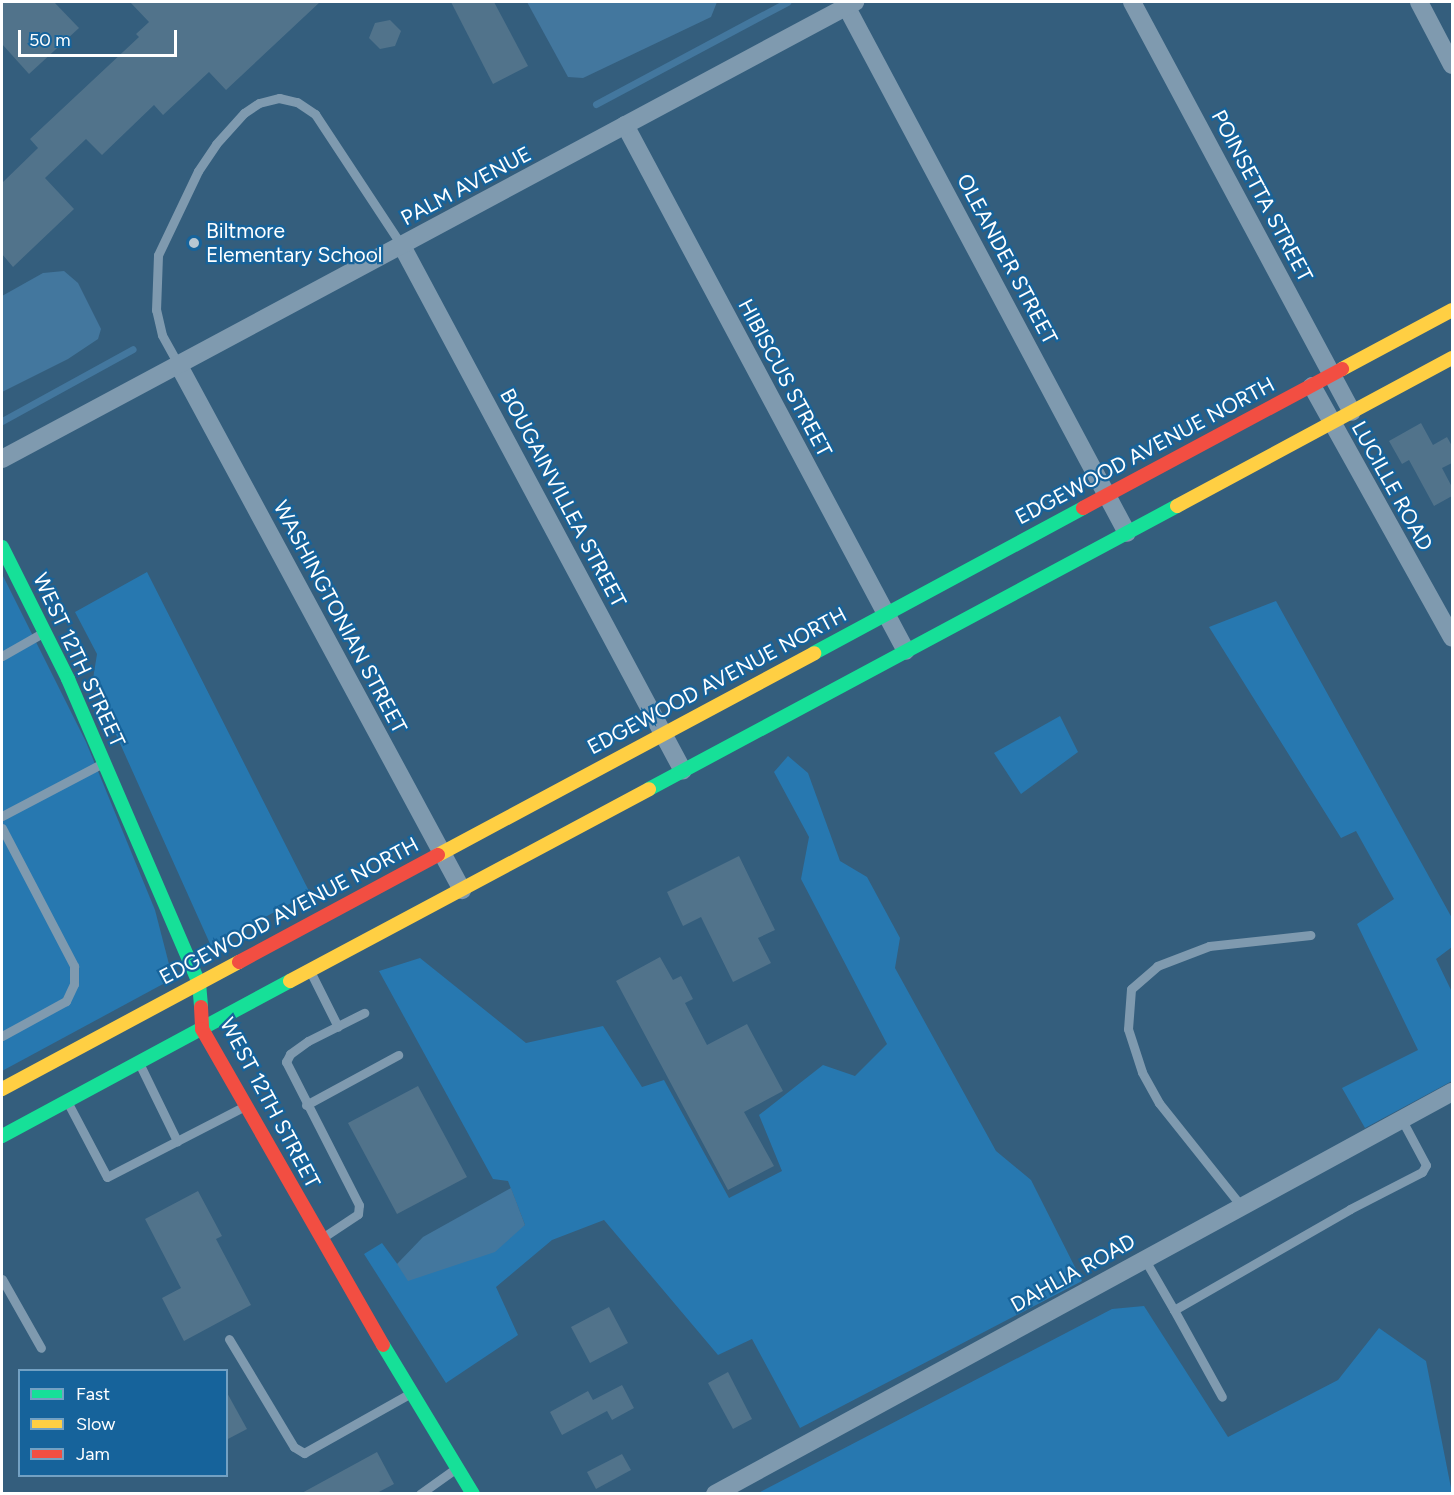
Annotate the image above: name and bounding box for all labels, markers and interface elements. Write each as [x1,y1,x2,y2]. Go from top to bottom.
scale bar [21,18,180,56]
text: 50 m [29,29,71,51]
street label: POINSETTA STREET [1206,106,1318,286]
street label: PALM AVENUE [396,141,536,231]
street label: OLEANDER STREET [951,169,1063,349]
place label: Biltmore Elementary School [206,218,382,268]
marker: Biltmore Elementary School [187,236,201,250]
street label: HIBISCUS STREET [733,295,837,461]
street label: EDGEWOOD AVENUE NORTH [1011,372,1279,530]
street label: BOUGAINVILLEA STREET [495,384,631,612]
street label: LUCILLE ROAD [1346,417,1438,555]
street label: WASHINGTONIAN STREET [268,496,412,738]
street label: WEST 12TH STREET [28,569,130,751]
street label: EDGEWOOD AVENUE NORTH [583,602,851,760]
street label: EDGEWOOD AVENUE NORTH [155,832,423,990]
street label: WEST 12TH STREET [214,1014,326,1192]
street label: DAHLIA ROAD [1006,1228,1140,1318]
legend [18,1369,228,1477]
text: Fast [76,1383,110,1405]
text: Slow [76,1413,115,1435]
text: Jam [76,1443,110,1465]

